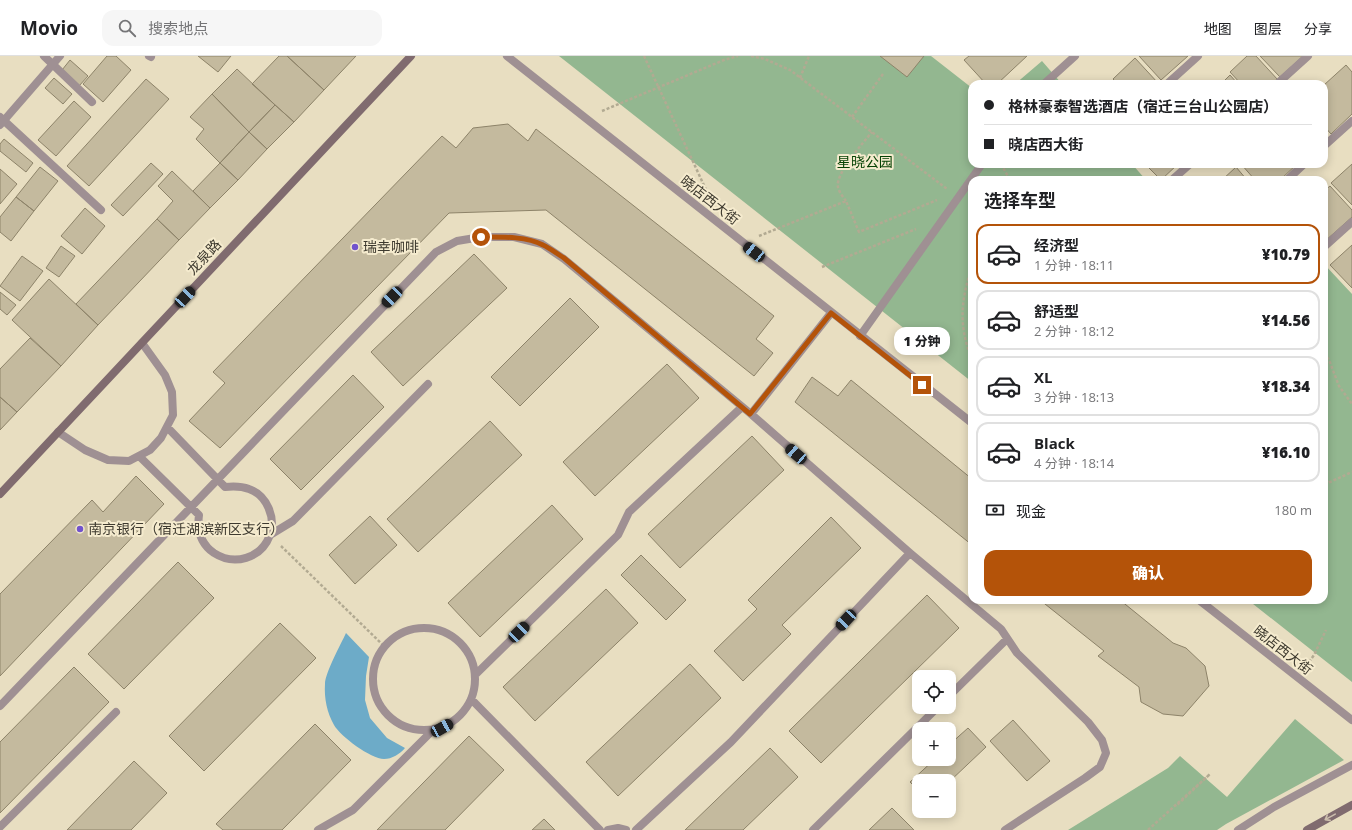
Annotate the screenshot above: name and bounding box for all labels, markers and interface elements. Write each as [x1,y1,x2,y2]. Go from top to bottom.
search box [102,10,382,46]
text: Movio [20,15,78,41]
icon: search [116,17,138,39]
text: 搜索地点 [148,18,208,38]
text: 地图 [1204,19,1232,38]
text: 图层 [1254,19,1282,38]
text: 分享 [1304,19,1332,38]
text: 格林豪泰智选酒店（宿迁三台山公园店） [1008,96,1278,116]
text: 晓店西大街 [1008,134,1083,154]
park label: 星晓公园 [837,152,893,171]
street label: 晓店西大街 [677,171,744,229]
text: 选择车型 [984,188,1056,212]
route start [472,228,490,246]
street label: 龙泉路 [182,235,225,278]
text: 经济型 [1034,235,1079,255]
icon: car [986,236,1022,272]
place label: 瑞幸咖啡 [363,237,419,256]
car [741,240,767,264]
marker: 瑞幸咖啡 [350,242,360,252]
text: ¥10.79 [1262,244,1310,264]
text: 1 分钟 · 18:11 [1034,256,1114,274]
car [172,284,198,310]
car [379,284,405,310]
text: 舒适型 [1034,301,1079,321]
icon: car [986,302,1022,338]
text: ¥14.56 [1262,310,1310,330]
text: 2 分钟 · 18:12 [1034,322,1114,340]
callout: 1 分钟 [894,327,950,355]
text: 1 分钟 [904,332,941,350]
text: XL [1034,367,1052,387]
icon: car [986,368,1022,404]
route end [913,376,931,394]
text: ¥18.34 [1262,376,1310,396]
text: 3 分钟 · 18:13 [1034,388,1114,406]
text: Black [1034,433,1075,453]
icon: car [986,434,1022,470]
car [783,442,809,466]
text: ¥16.10 [1262,442,1310,462]
text: 4 分钟 · 18:14 [1034,454,1114,472]
icon: cash [984,499,1006,521]
text: 现金 [1016,501,1046,521]
text: 180 m [1274,501,1312,519]
place label: 南京银行（宿迁湖滨新区支行） [88,519,284,538]
marker: 南京银行（宿迁湖滨新区支行） [75,524,85,534]
button: 确认 [984,550,1312,596]
car [833,607,859,633]
car [506,619,532,645]
street label: 晓店西大街 [1250,621,1317,679]
map controls [912,670,956,818]
button: locate [912,670,956,714]
car [429,717,455,739]
button: + [912,722,956,766]
button: − [912,774,956,818]
one-way arrow [1324,814,1336,822]

